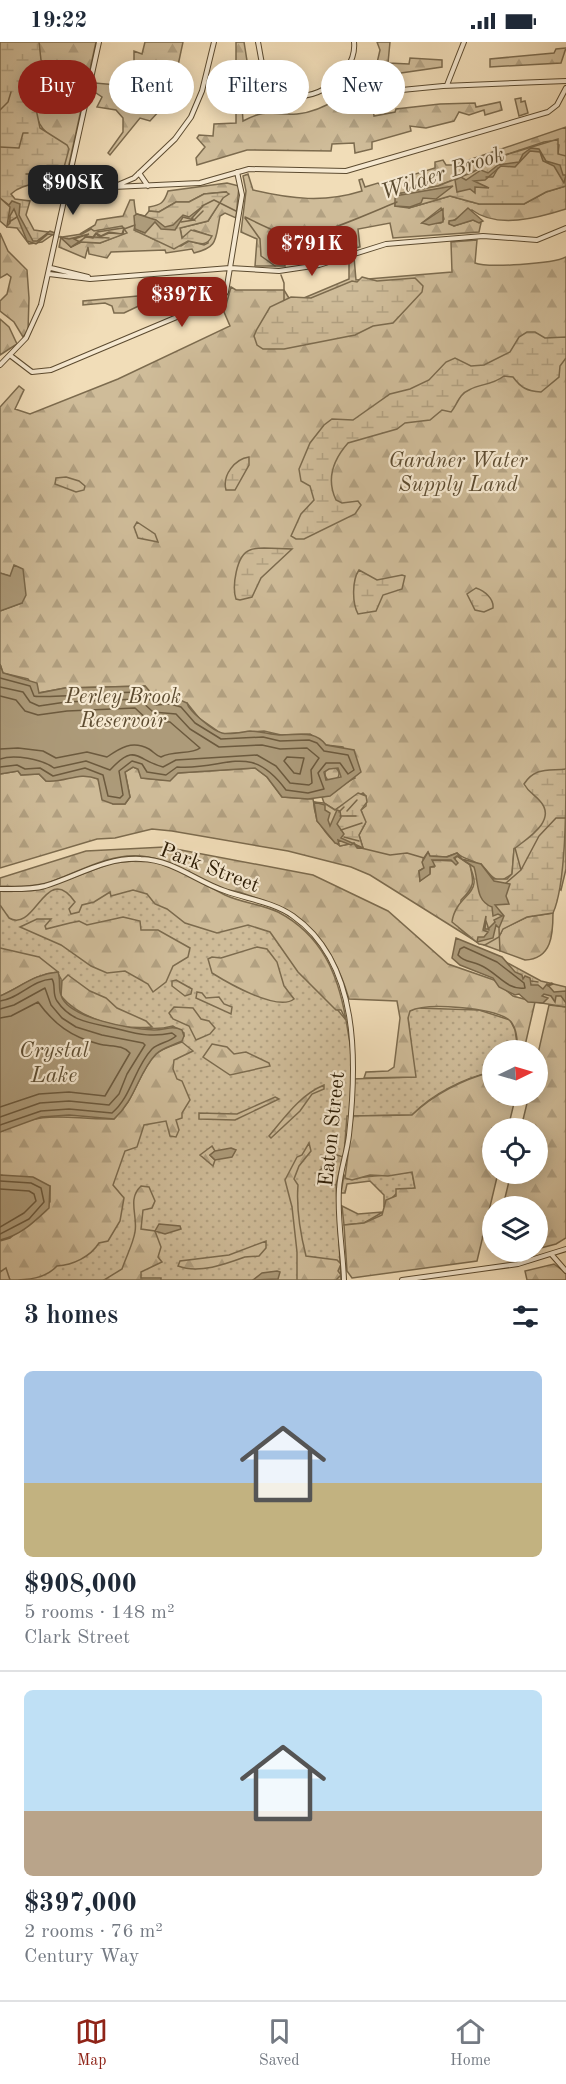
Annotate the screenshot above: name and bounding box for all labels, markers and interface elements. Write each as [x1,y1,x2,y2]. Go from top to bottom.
text: 19:22 [30,10,87,32]
chip: Buy [18,60,97,114]
chip: Rent [109,60,194,114]
chip: Filters [206,60,309,114]
chip: New [321,60,405,114]
water label: Wilder Brook [378,143,507,204]
pin: $908K [31,165,115,216]
text: $908K [42,174,104,194]
pin: $791K [270,226,354,277]
text: $791K [281,235,343,255]
pin: $397K [140,277,224,328]
text: $397K [151,286,213,306]
park label: Gardner Water Supply Land [388,451,529,496]
park label: Perley Brook Reservoir [64,687,181,732]
street label: Park Street [157,840,262,897]
water label: Crystal Lake [19,1040,90,1087]
north arrow [482,1040,548,1106]
map controls [482,1040,548,1262]
street label: Eaton Street [316,1071,349,1188]
button: locate [482,1118,548,1184]
button: layers [482,1196,548,1262]
icon: filters [509,1300,542,1333]
text: 3 homes [24,1303,118,1329]
icon: home [229,1410,337,1518]
text: $908,000 [24,1572,137,1598]
text: 5 rooms · 148 m² [24,1603,174,1623]
text: Clark Street [24,1628,130,1648]
icon: home [229,1729,337,1837]
text: $397,000 [24,1891,137,1917]
text: 2 rooms · 76 m² [24,1922,163,1942]
text: Century Way [24,1947,139,1967]
tab: Map [75,2015,108,2071]
tab: Saved [259,2015,300,2071]
tab: Home [450,2015,491,2071]

